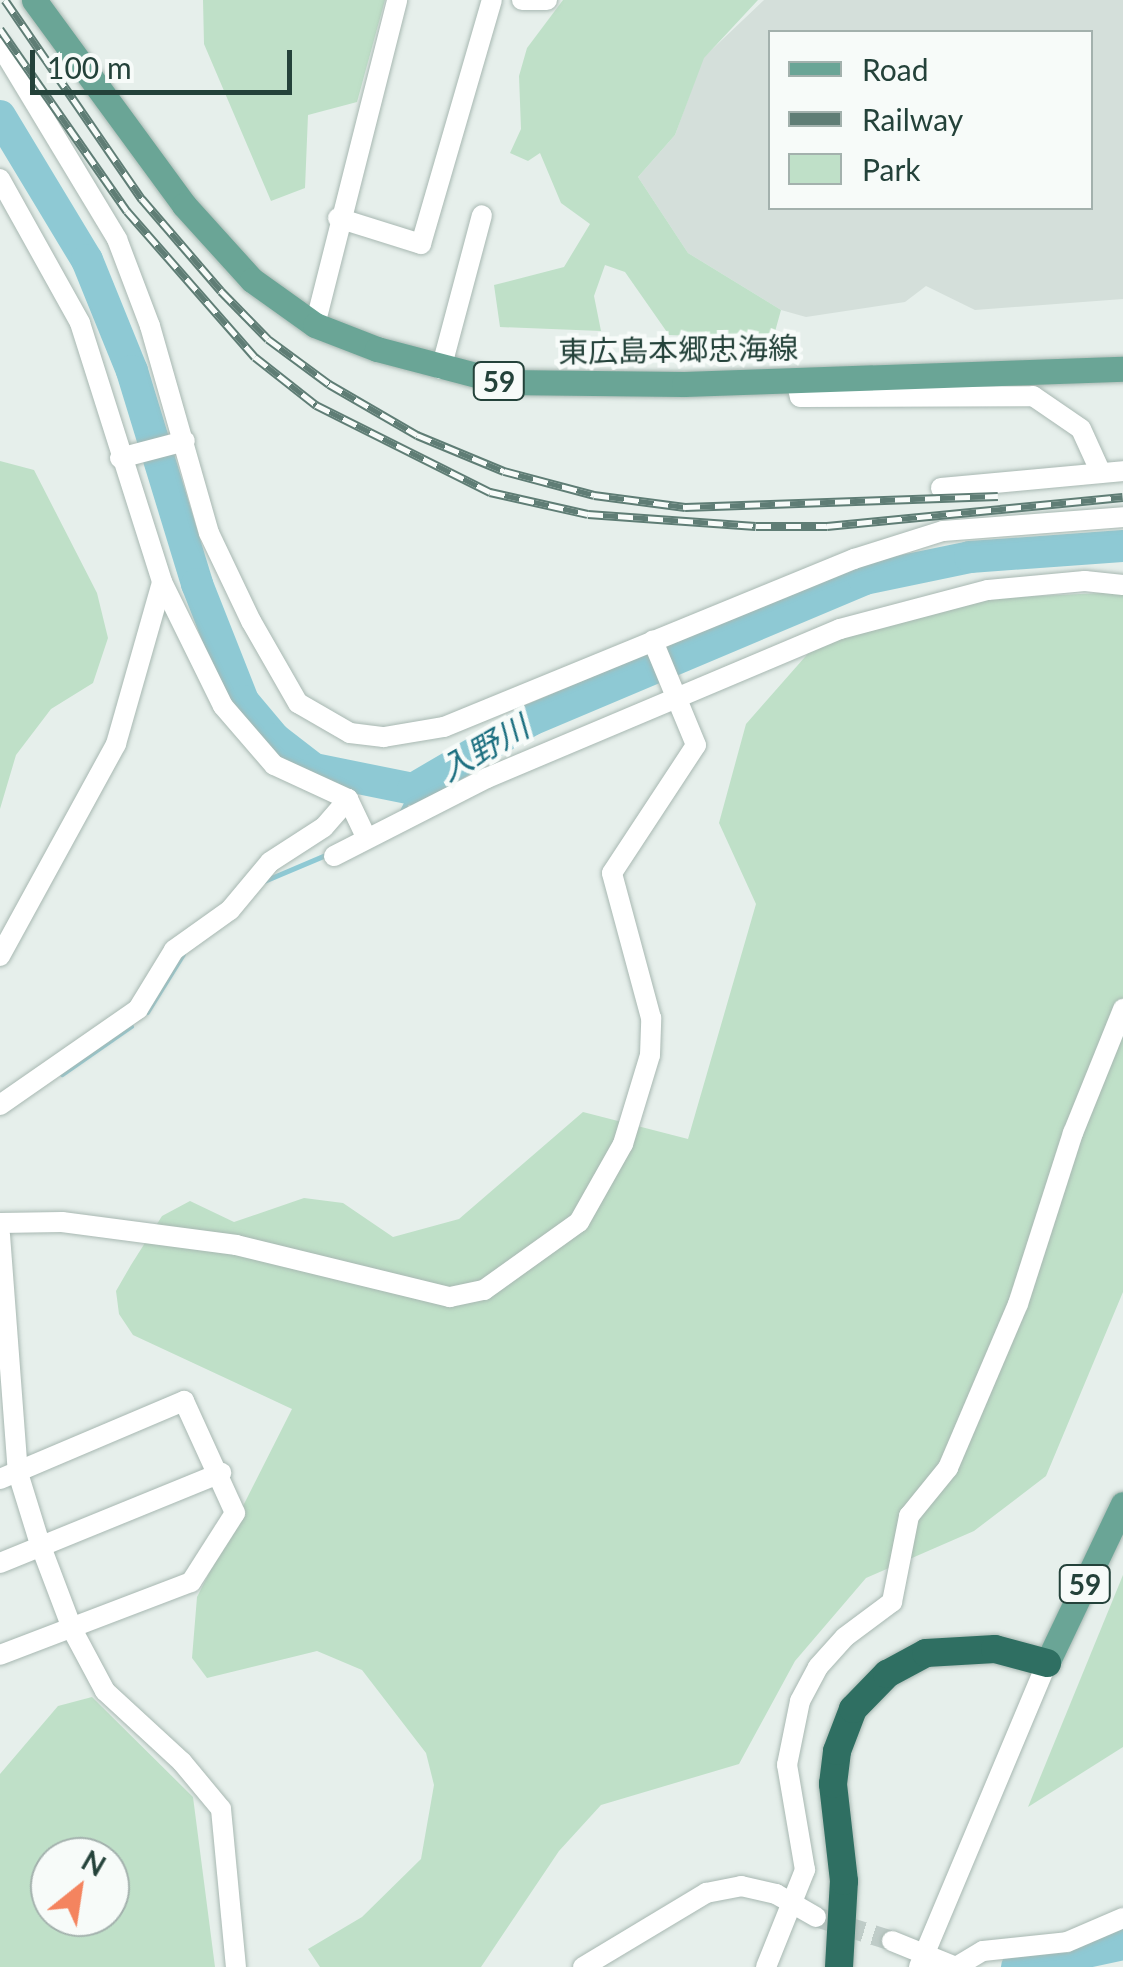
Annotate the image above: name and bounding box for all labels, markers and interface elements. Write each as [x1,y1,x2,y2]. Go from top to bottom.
scale bar [35,30,298,92]
legend [768,30,1093,210]
text: 100 m [47,49,132,85]
text: Road [862,51,929,87]
text: Railway [862,101,963,137]
text: Park [862,151,921,187]
street label: 東広島本郷忠海線 [558,329,798,369]
road number: 59 [472,358,526,404]
water label: 入野川 [433,707,535,789]
road number: 59 [1058,1561,1112,1607]
north arrow [30,1837,130,1937]
text: N [76,1843,112,1883]

